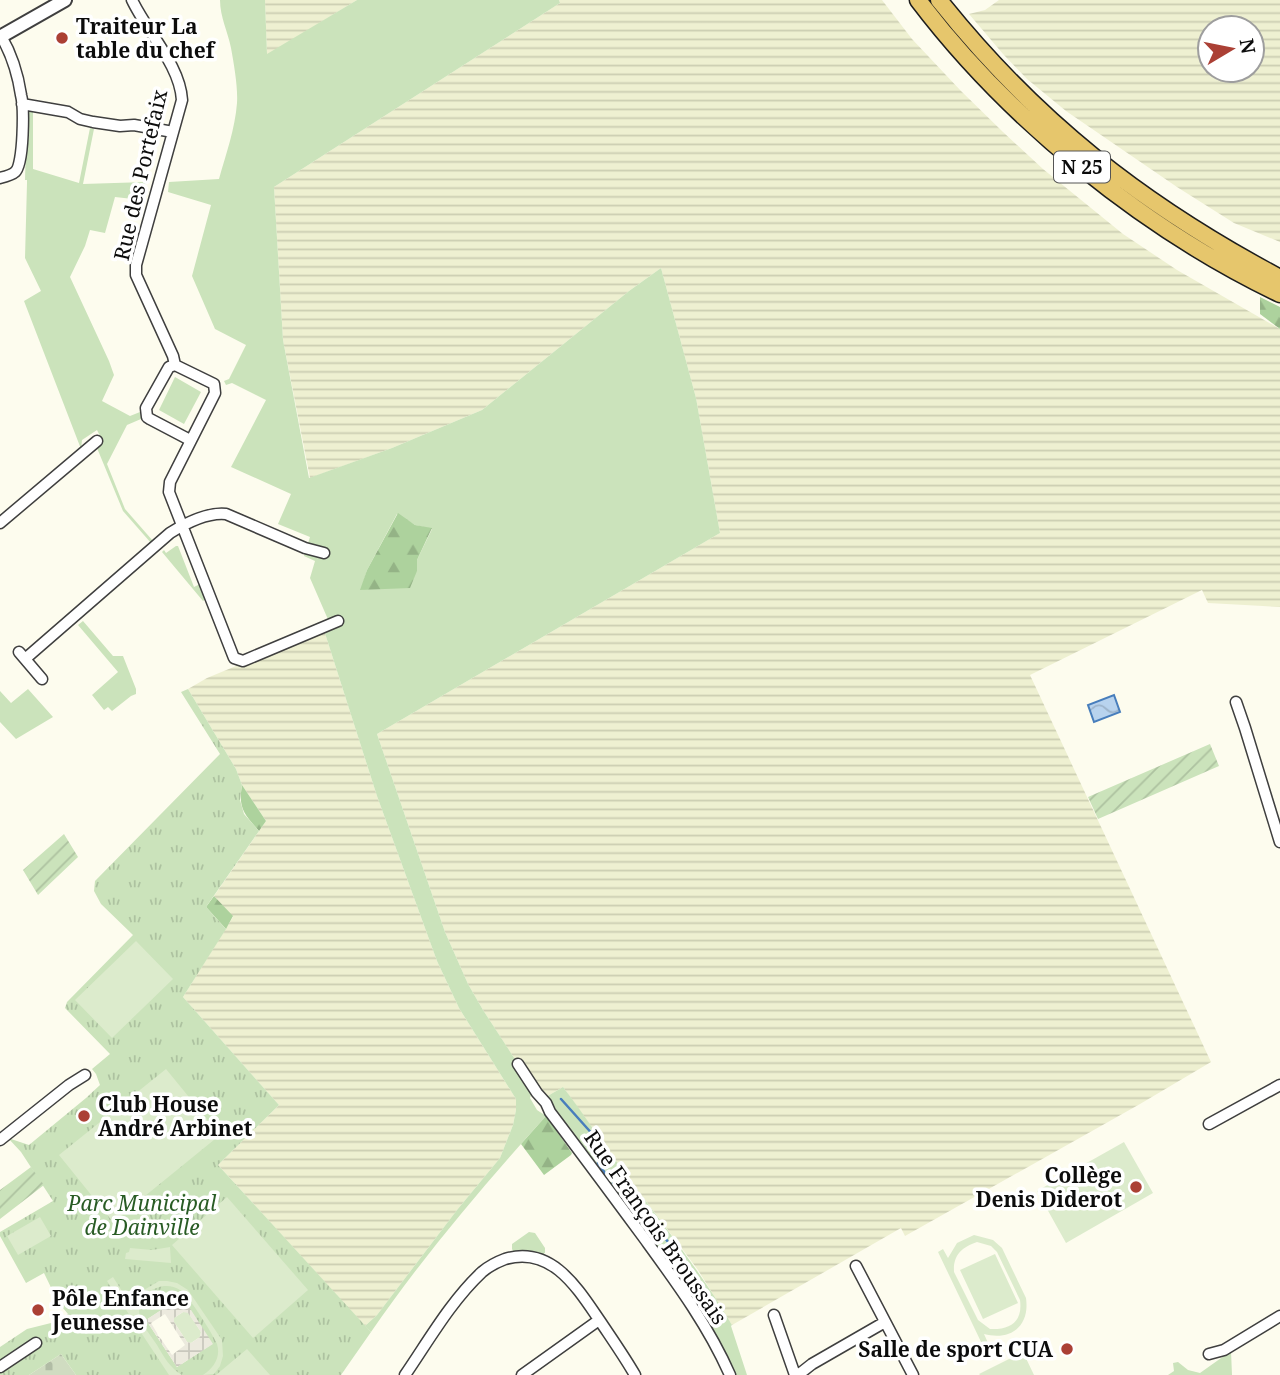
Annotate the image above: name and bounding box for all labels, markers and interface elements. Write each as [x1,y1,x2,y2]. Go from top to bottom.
place label: Traiteur La table du chef [76,12,217,64]
north arrow [1196,14,1266,84]
marker: Traiteur La table du chef [54,30,70,46]
text: N [1234,36,1262,56]
street label: Rue des Portefaix [107,86,173,263]
road number: N 25 [1054,152,1110,182]
place label: Club House André Arbinet [98,1090,253,1142]
marker: Club House André Arbinet [76,1108,92,1124]
street label: Rue François Broussais [578,1124,734,1330]
place label: Collège Denis Diderot [975,1161,1122,1213]
marker: Collège Denis Diderot [1128,1179,1144,1195]
park label: Parc Municipal de Dainville [67,1189,217,1241]
place label: Pôle Enfance Jeunesse [51,1284,189,1336]
marker: Pôle Enfance Jeunesse [30,1302,46,1318]
place label: Salle de sport CUA [858,1335,1053,1363]
marker: Salle de sport CUA [1059,1341,1075,1357]

